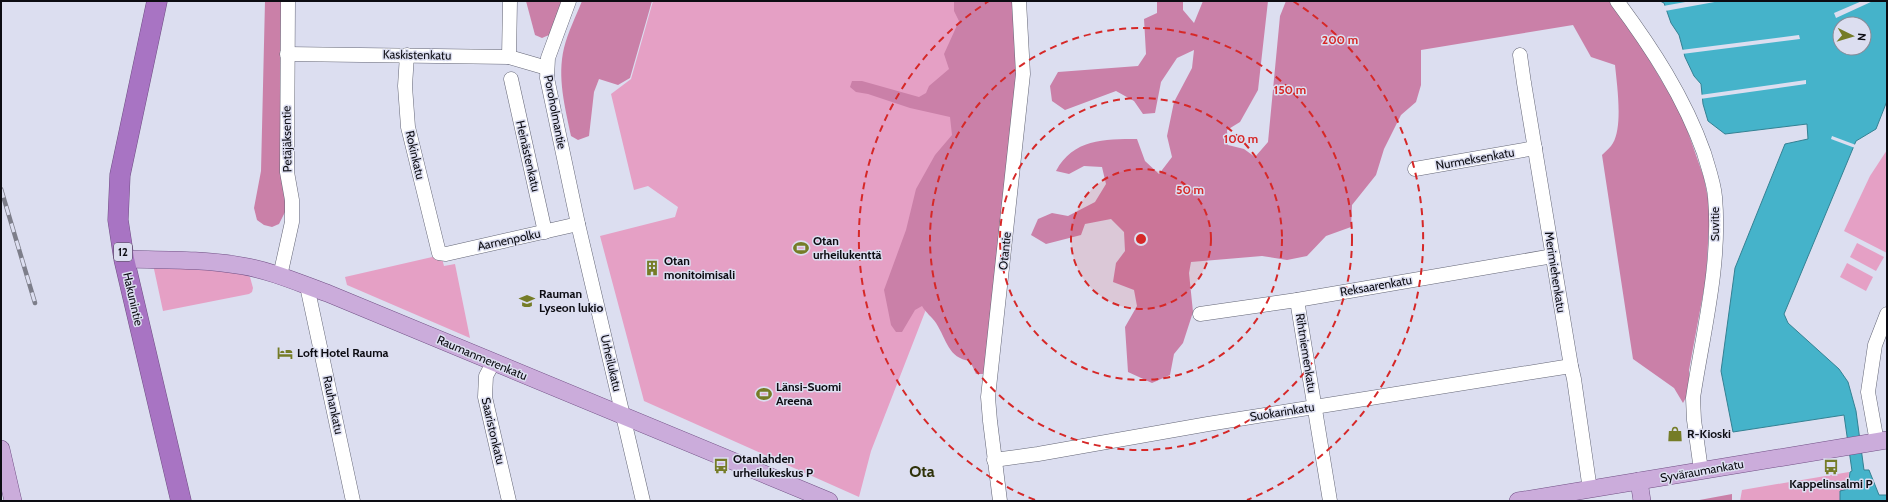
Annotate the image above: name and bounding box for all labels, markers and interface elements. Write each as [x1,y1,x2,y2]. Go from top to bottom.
north arrow [1832,16,1872,56]
text: 200 m [1322,32,1358,47]
text: N [1855,32,1869,41]
street label: Kaskistenkatu [383,46,451,63]
street label: Poroholmantie [541,74,570,150]
text: 150 m [1274,82,1306,97]
street label: Petäjäksentie [278,105,295,173]
street label: Heinästenkatu [513,119,544,193]
street label: Rokinkatu [403,129,428,181]
text: 100 m [1224,131,1258,146]
street label: Nurmeksenkatu [1434,144,1515,173]
text: 50 m [1176,182,1204,197]
street label: Suvitie [1707,207,1722,241]
street label: Aarnenpolku [476,225,542,254]
street label: Merimiehenkatu [1542,230,1569,314]
street label: Otantie [995,231,1014,271]
centre of rings [1134,232,1148,246]
place label: Otan urheilukenttä [813,233,882,262]
sports icon: Otan urheilukenttä [792,239,810,257]
road number: 12 [114,243,132,261]
place label: Otan monitoimisali [664,253,735,282]
building icon: Otan monitoimisali [643,259,661,277]
street label: Hakunintie [120,271,147,327]
street label: Reksaarenkatu [1339,272,1413,299]
place label: Rauman Lyseon lukio [539,286,603,315]
school or university icon: Rauman Lyseon lukio [518,292,536,310]
street label: Rihtniemenkatu [1293,312,1320,394]
street label: Raumanmerenkatu [435,332,530,383]
street label: Urheilukatu [598,333,625,393]
hotel icon: Loft Hotel Rauma [276,344,294,362]
place label: Loft Hotel Rauma [297,345,389,360]
street label: Rauhankatu [320,374,347,436]
place label: Länsi-Suomi Areena [776,379,841,408]
sports icon: Länsi-Suomi Areena [755,385,773,403]
street label: Saaristonkatu [478,396,508,466]
street label: Suokarinkatu [1249,399,1315,424]
shop icon: R-Kioski [1666,425,1684,443]
place label: R-Kioski [1687,426,1731,441]
place label: Otanlahden urheilukeskus P [733,451,813,480]
street label: Syväraumankatu [1659,456,1745,485]
bus stop icon: Otanlahden urheilukeskus P [712,457,730,475]
bus stop icon: Kappelinsalmi P [1822,458,1840,476]
district label: Ota [909,462,935,481]
place label: Kappelinsalmi P [1789,476,1873,491]

